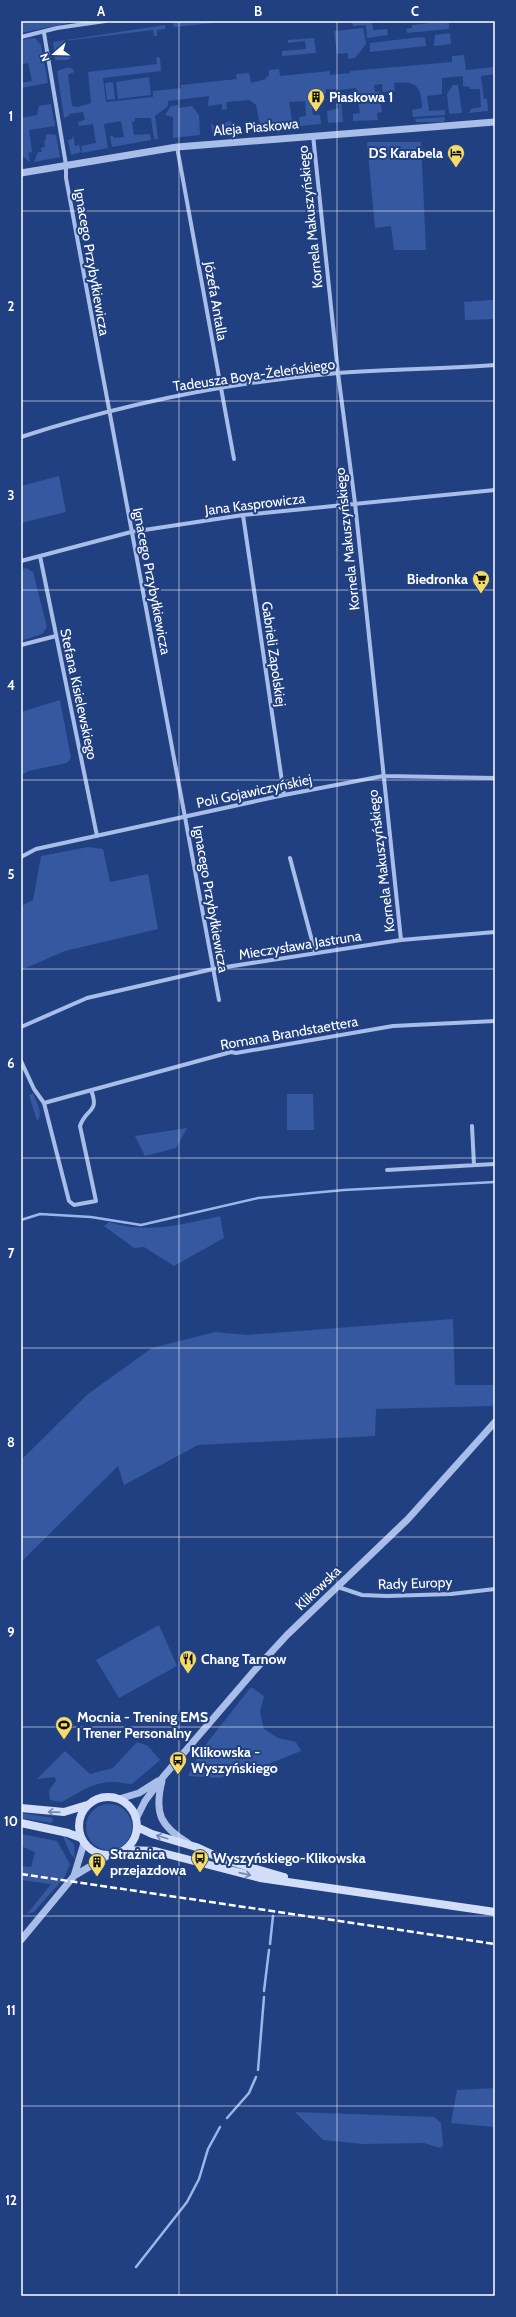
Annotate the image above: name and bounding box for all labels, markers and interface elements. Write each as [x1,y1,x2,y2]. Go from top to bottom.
text: A [97,3,106,19]
text: B [254,3,262,19]
text: C [411,3,419,19]
north arrow [34,34,74,74]
text: N [37,51,53,63]
building icon: Piaskowa 1 [306,87,326,112]
place label: Piaskowa 1 [329,88,393,106]
text: 1 [9,108,13,124]
street label: Aleja Piaskowa [213,114,300,140]
hotel icon: DS Karabela [446,143,466,168]
street label: Kornela Makuszyńskiego [294,144,326,289]
place label: DS Karabela [369,144,443,162]
street label: Ignacego Przybyłkiewicza [70,187,114,337]
street label: Józefa Antalla [200,259,232,342]
text: 2 [8,298,15,314]
street label: Tadeusza Boya-Żeleńskiego [172,355,336,395]
street label: Kornela Makuszyńskiego [331,466,363,611]
text: 3 [7,487,15,503]
street label: Jana Kasprowicza [203,489,306,519]
street label: Ignacego Przybyłkiewicza [129,506,175,656]
supermarket icon: Biedronka [471,569,491,594]
place label: Biedronka [407,570,468,588]
street label: Gabrieli Zapolskiej [258,600,290,708]
street label: Stefana Kisielewskiego [56,627,102,761]
text: 4 [7,677,15,693]
street label: Poli Gojawiczyńskiej [195,770,313,812]
street label: Kornela Makuszyńskiego [363,788,399,933]
street label: Ignacego Przybyłkiewicza [189,824,233,974]
text: 5 [8,866,15,882]
street label: Mieczysława Jastruna [237,926,363,964]
street label: Romana Brandstaettera [219,1012,360,1054]
text: 6 [7,1055,15,1071]
text: 7 [8,1245,15,1261]
text: 8 [7,1434,15,1450]
street label: Klikowska [291,1562,345,1614]
street label: Rady Europy [377,1573,453,1593]
text: 9 [7,1624,15,1640]
restaurant icon: Chang Tarnow [178,1649,198,1674]
place label: Chang Tarnow [201,1650,287,1668]
place label: Mocnia - Trening EMS | Trener Personalny [77,1708,208,1742]
sports icon: Mocnia - Trening EMS | Trener Personalny [54,1715,74,1740]
place label: Klikowska - Wyszyńskiego [191,1743,278,1777]
bus stop icon: Klikowska - Wyszyńskiego [168,1750,188,1775]
one-way arrow [48,1808,61,1815]
text: 10 [4,1813,18,1829]
one-way arrow [156,1833,169,1840]
place label: Strażnica przejazdowa [110,1845,186,1879]
bus stop icon: Wyszyńskiego-Klikowska [190,1848,210,1873]
place label: Wyszyńskiego-Klikowska [213,1849,366,1867]
building icon: Strażnica przejazdowa [87,1852,107,1877]
one-way arrow [238,1871,251,1879]
text: 11 [6,2002,16,2018]
text: 12 [5,2192,17,2208]

